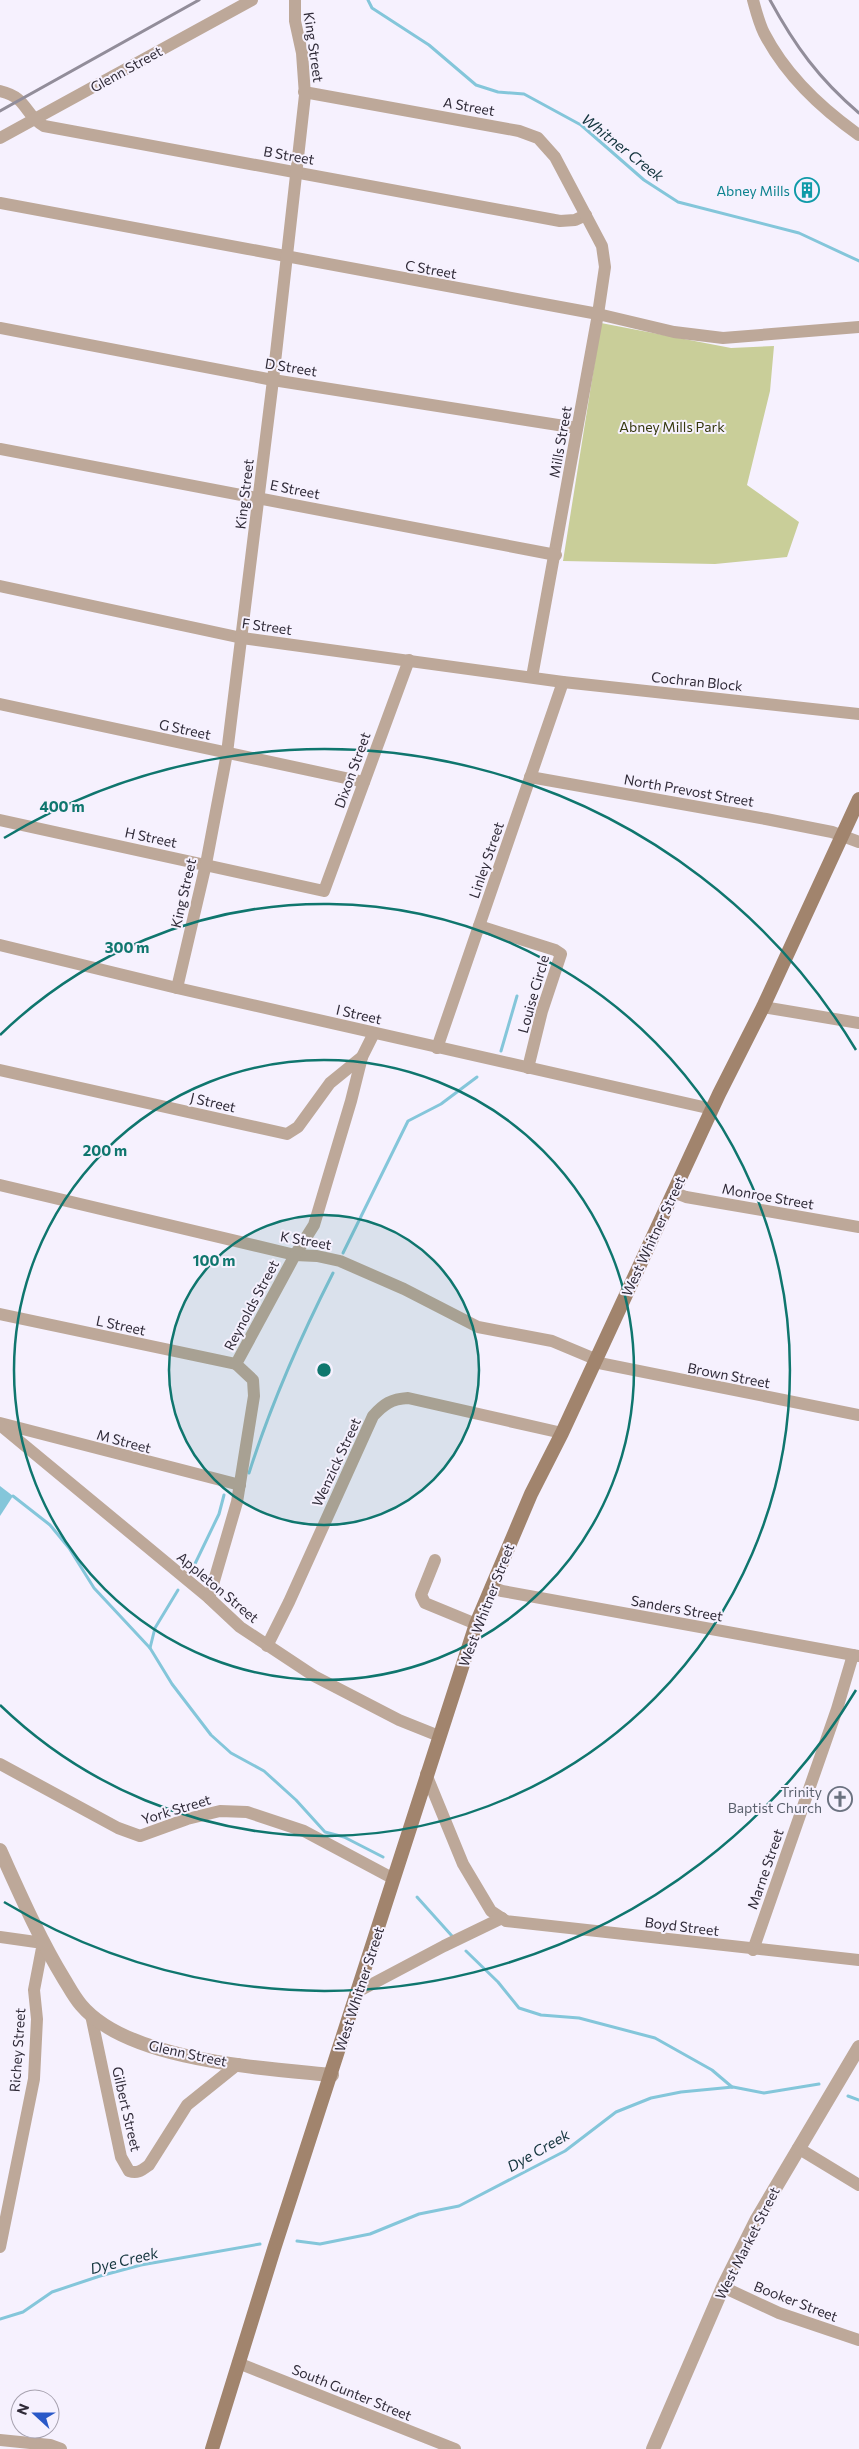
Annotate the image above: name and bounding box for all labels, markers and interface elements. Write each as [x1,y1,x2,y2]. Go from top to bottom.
street label: King Street [301,11,327,84]
street label: Glenn Street [87,42,165,96]
street label: A Street [442,93,496,119]
water label: Whitner Creek [578,109,668,185]
street label: B Street [262,142,316,168]
building icon: Abney Mills [794,177,820,203]
place label: Abney Mills [716,182,790,199]
street label: C Street [404,256,458,282]
street label: D Street [264,354,319,380]
street label: Mills Street [545,404,575,479]
park label: Abney Mills Park [619,418,725,435]
street label: King Street [231,458,257,530]
street label: E Street [269,476,322,502]
street label: F Street [241,614,293,638]
street label: Cochran Block [650,668,744,694]
street label: G Street [158,715,213,743]
street label: Dixon Street [330,729,374,810]
street label: North Prevost Street [623,770,756,810]
text: 400 m [39,797,85,815]
street label: Linley Street [465,819,507,901]
street label: H Street [123,823,179,851]
street label: King Street [167,856,199,929]
text: 300 m [105,938,149,956]
street label: Louise Circle [514,953,552,1035]
street label: I Street [335,1001,384,1028]
street label: J Street [189,1089,238,1116]
text: 200 m [83,1141,127,1159]
street label: West Whitner Street [618,1173,688,1299]
street label: Monroe Street [721,1180,816,1212]
street label: K Street [279,1227,333,1253]
text: 100 m [193,1251,235,1269]
street label: Reynolds Street [220,1257,282,1353]
street label: L Street [95,1311,148,1339]
street label: Brown Street [686,1359,772,1391]
centre of rings [315,1361,333,1379]
street label: Wenzick Street [308,1415,364,1509]
street label: M Street [95,1426,153,1456]
street label: West Whitner Street [455,1541,517,1669]
street label: Appleton Street [174,1548,262,1626]
street label: Sanders Street [630,1592,725,1624]
place label: Trinity Baptist Church [728,1783,822,1816]
church icon: Trinity Baptist Church [827,1786,853,1812]
street label: York Street [139,1790,213,1828]
street label: Marne Street [743,1826,787,1911]
street label: Boyd Street [644,1913,720,1939]
street label: West Whitner Street [331,1924,387,2054]
street label: Richey Street [6,2007,28,2093]
street label: Glenn Street [147,2036,229,2070]
street label: Gilbert Street [109,2065,145,2153]
water label: Dye Creek [503,2124,573,2175]
street label: West Market Street [711,2184,783,2302]
water label: Dye Creek [88,2243,161,2277]
street label: Booker Street [752,2277,840,2325]
street label: South Gunter Street [290,2360,415,2424]
north arrow [10,2389,60,2439]
text: N [13,2401,32,2417]

